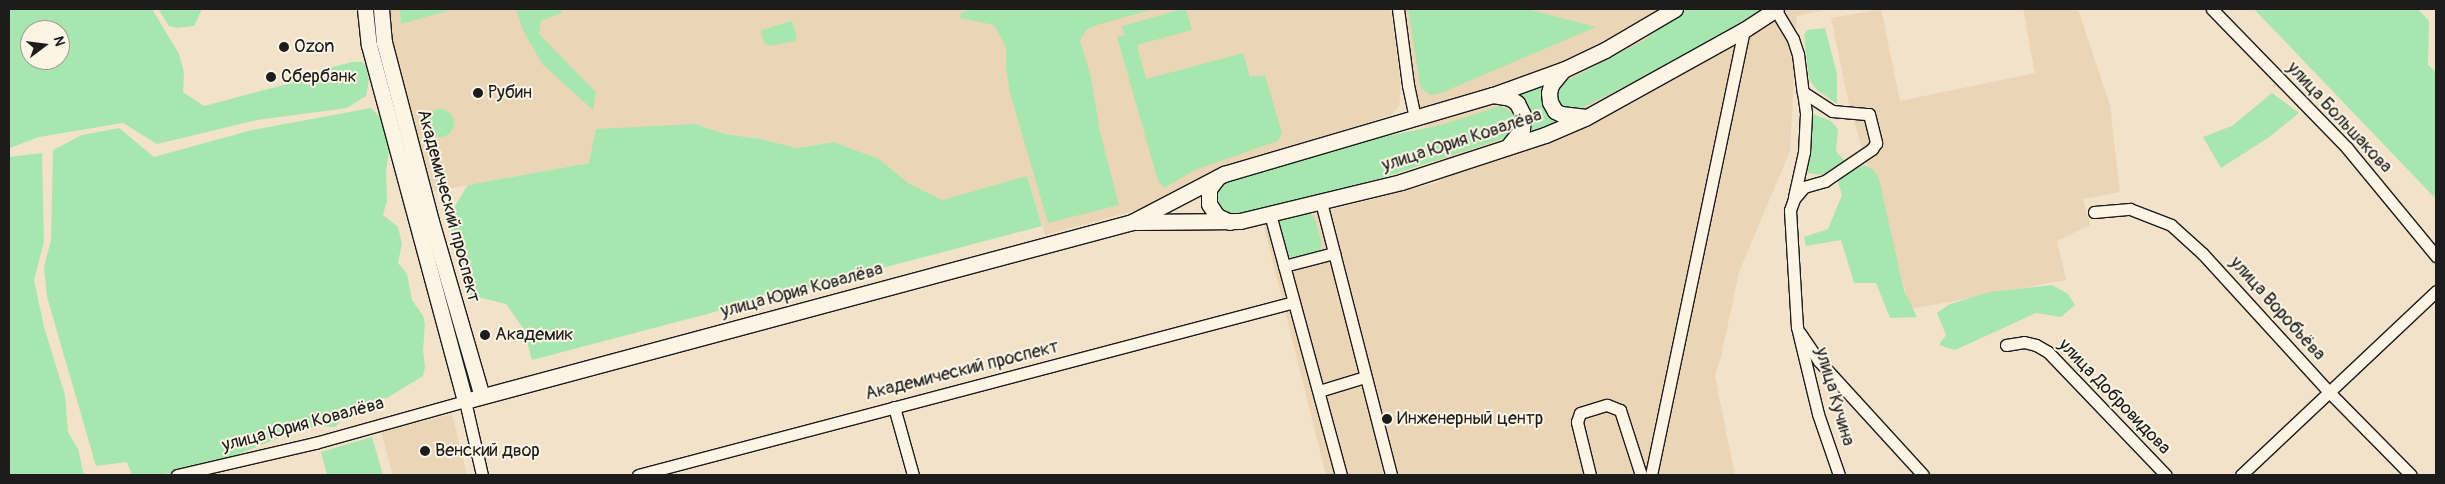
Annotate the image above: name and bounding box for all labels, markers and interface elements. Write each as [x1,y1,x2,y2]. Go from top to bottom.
north arrow [20,20,70,70]
text: N [50,34,68,48]
place label: Ozon [294,36,334,58]
marker: Ozon [278,41,290,53]
street label: улица Большакова [2282,58,2396,178]
place label: Сбербанк [281,66,357,88]
marker: Сбербанк [265,71,277,83]
place label: Рубин [488,82,532,104]
marker: Рубин [472,87,484,99]
street label: улица Юрия Ковалёва [1379,105,1545,177]
street label: Академический проспект [412,107,484,305]
street label: улица Воробьёва [2225,253,2329,365]
street label: улица Юрия Ковалёва [719,259,885,323]
place label: Академик [495,324,573,346]
marker: Академик [479,329,491,341]
street label: улица Добровидова [2053,335,2175,459]
street label: Академический проспект [863,336,1061,406]
street label: улица Кучина [1810,345,1858,449]
street label: улица Юрия Ковалёва [220,393,386,457]
place label: Инженерный центр [1397,408,1543,430]
marker: Инженерный центр [1381,413,1393,425]
place label: Венский двор [435,440,540,462]
marker: Венский двор [419,445,431,457]

